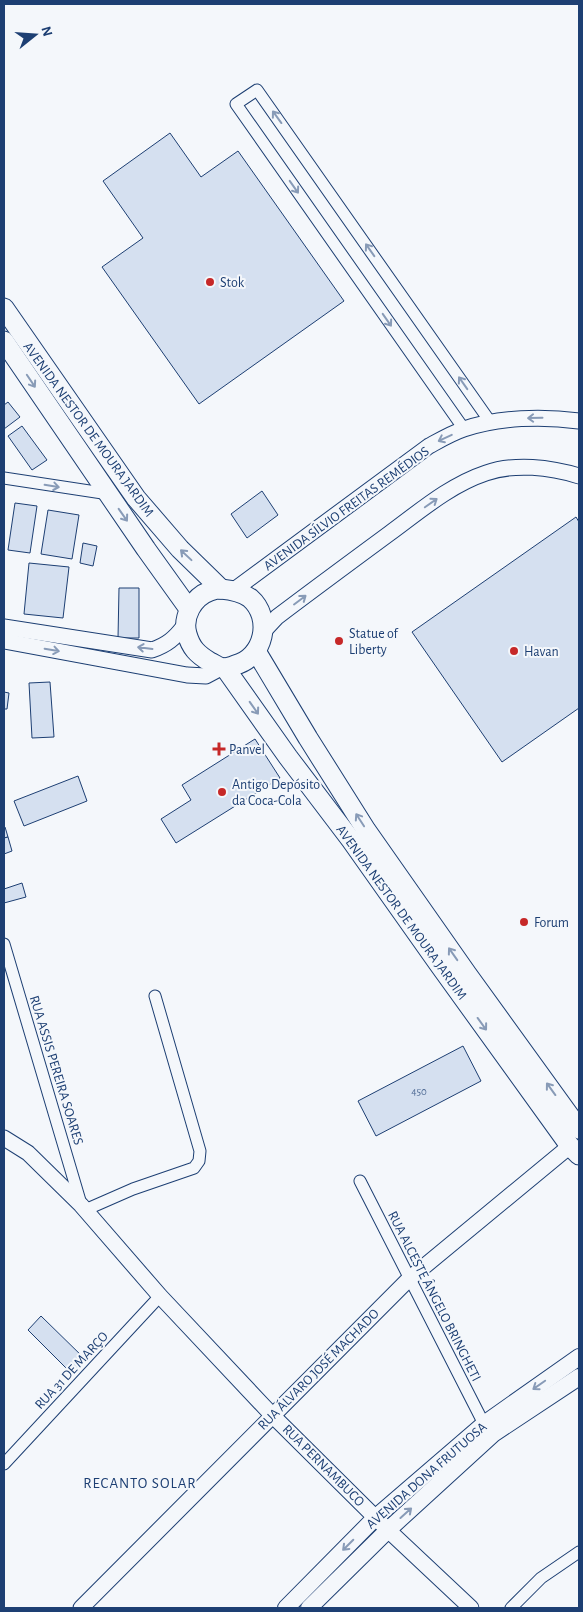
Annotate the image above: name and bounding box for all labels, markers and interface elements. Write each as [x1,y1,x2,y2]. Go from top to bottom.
north arrow [10,10,60,60]
text: N [38,25,55,38]
one-way arrow [272,110,282,124]
one-way arrow [289,179,299,193]
one-way arrow [365,243,375,257]
marker: Stok [204,276,216,288]
place label: Stok [220,276,245,290]
one-way arrow [382,312,392,326]
street label: AVENIDA NESTOR DE MOURA JARDIM [20,340,156,519]
one-way arrow [26,374,36,388]
one-way arrow [458,376,468,390]
one-way arrow [527,413,544,423]
one-way arrow [438,434,453,444]
street label: AVENIDA SÍLVIO FREITAS REMÉDIOS [260,442,432,573]
one-way arrow [44,481,60,491]
one-way arrow [423,498,437,508]
one-way arrow [118,508,128,522]
one-way arrow [179,549,192,561]
one-way arrow [293,595,307,605]
place label: Statue of Liberty [349,627,398,657]
marker: Statue of Liberty [333,635,345,647]
one-way arrow [137,643,153,653]
one-way arrow [43,645,59,655]
marker: Havan [508,645,520,657]
place label: Havan [524,645,559,659]
one-way arrow [249,701,259,715]
marker: Panvel [213,743,225,755]
place label: Panvel [229,743,265,757]
place label: Antigo Depósito da Coca-Cola [232,778,320,808]
marker: Antigo Depósito da Coca-Cola [216,786,228,798]
one-way arrow [355,814,365,828]
street label: AVENIDA NESTOR DE MOURA JARDIM [333,823,469,1002]
marker: Forum [518,916,530,928]
place label: Forum [534,916,569,930]
one-way arrow [448,947,458,961]
street label: RUA ASSIS PEREIRA SOARES [27,994,85,1147]
one-way arrow [477,1017,487,1031]
one-way arrow [546,1082,556,1096]
house number: 450 [411,1086,427,1097]
street label: RUA ALCESTE ÂNGELO BRINGHETI [385,1208,485,1384]
street label: RUA ÁLVARO JOSÉ MACHADO [253,1304,382,1433]
street label: RUA 31 DE MARÇO [32,1329,111,1412]
one-way arrow [532,1380,546,1390]
street label: AVENIDA DONA FRUTUOSA [364,1420,490,1532]
street label: RUA PERNAMBUCO [280,1422,367,1509]
district label: RECANTO SOLAR [83,1476,197,1491]
one-way arrow [400,1507,413,1519]
one-way arrow [342,1539,354,1552]

